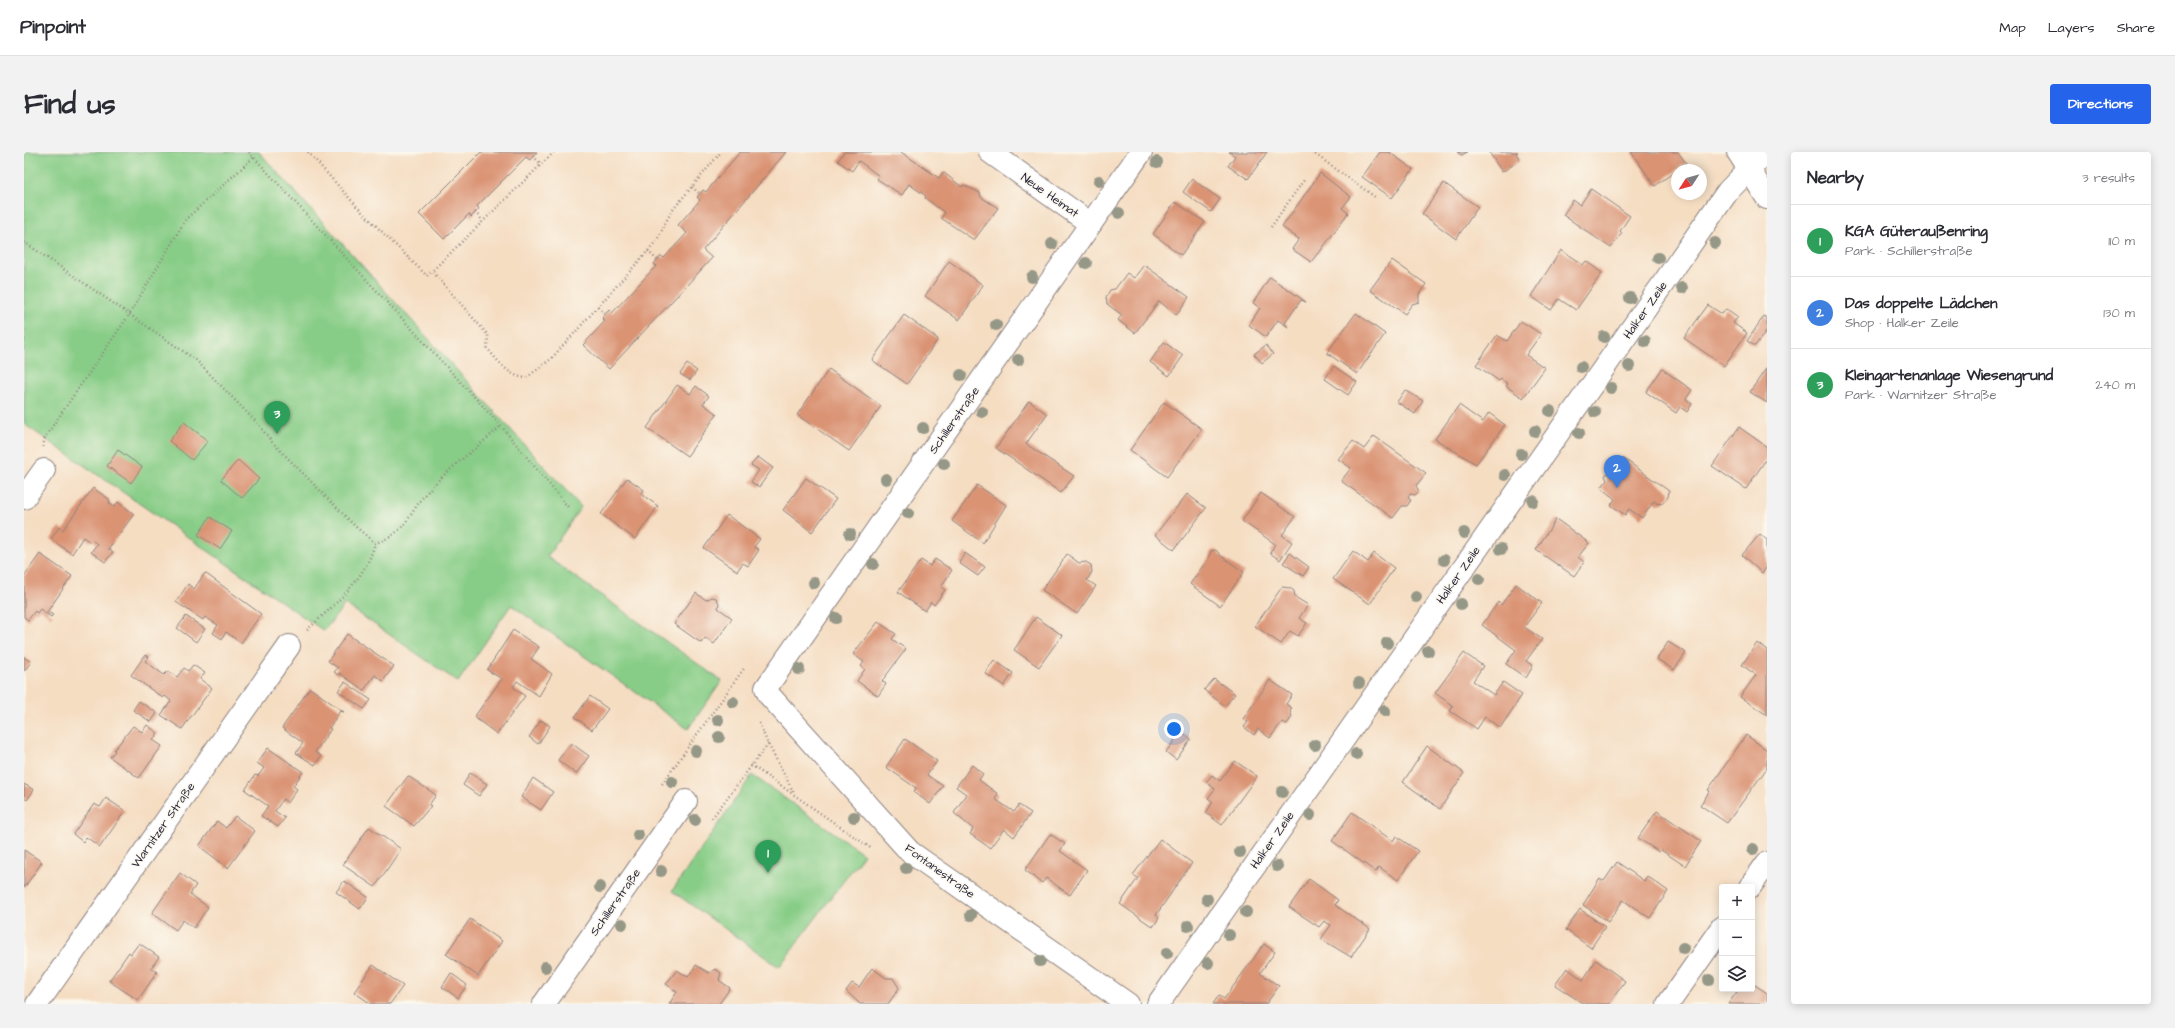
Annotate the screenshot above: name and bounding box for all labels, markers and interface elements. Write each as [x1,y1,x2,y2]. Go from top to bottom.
text: Pinpoint [20,14,86,41]
text: Map [1999,18,2026,38]
text: Layers [2048,18,2095,38]
text: Share [2117,18,2155,38]
button: Directions [2050,84,2151,124]
text: Find us [24,85,115,124]
north arrow [1671,164,1707,200]
text: Nearby [1807,166,1864,190]
street label: Neue Heimat [1017,169,1082,222]
text: 3 results [2082,169,2135,187]
text: KGA Güteraußenring [1845,221,1988,242]
text: 1 [1819,232,1821,250]
text: 110 m [2108,232,2135,250]
text: Park · Schillerstraße [1845,242,1972,260]
street label: Halker Zeile [1619,278,1672,342]
text: Das doppelte Lädchen [1845,293,1998,314]
text: 2 [1816,304,1824,322]
text: 130 m [2103,304,2135,322]
text: Shop · Halker Zeile [1845,314,1959,332]
text: Kleingartenanlage Wiesengrund [1845,365,2053,386]
text: 3 [1817,376,1823,394]
text: 240 m [2095,376,2135,394]
street label: Schillerstraße [925,383,984,457]
text: Park · Warnitzer Straße [1845,386,1997,404]
pin: 3 [264,401,290,434]
pin: 2 [1604,455,1630,488]
street label: Halker Zeile [1432,543,1485,607]
your location [1164,719,1184,739]
street label: Warnitzer Straße [128,779,200,871]
street label: Halker Zeile [1246,808,1299,872]
pin: 1 [755,840,781,873]
street label: Fontanestraße [901,840,979,903]
street label: Schillerstraße [586,865,645,939]
map controls [1719,884,1755,992]
button: + [1719,884,1755,920]
button: − [1719,920,1755,956]
button: layers [1719,956,1755,992]

